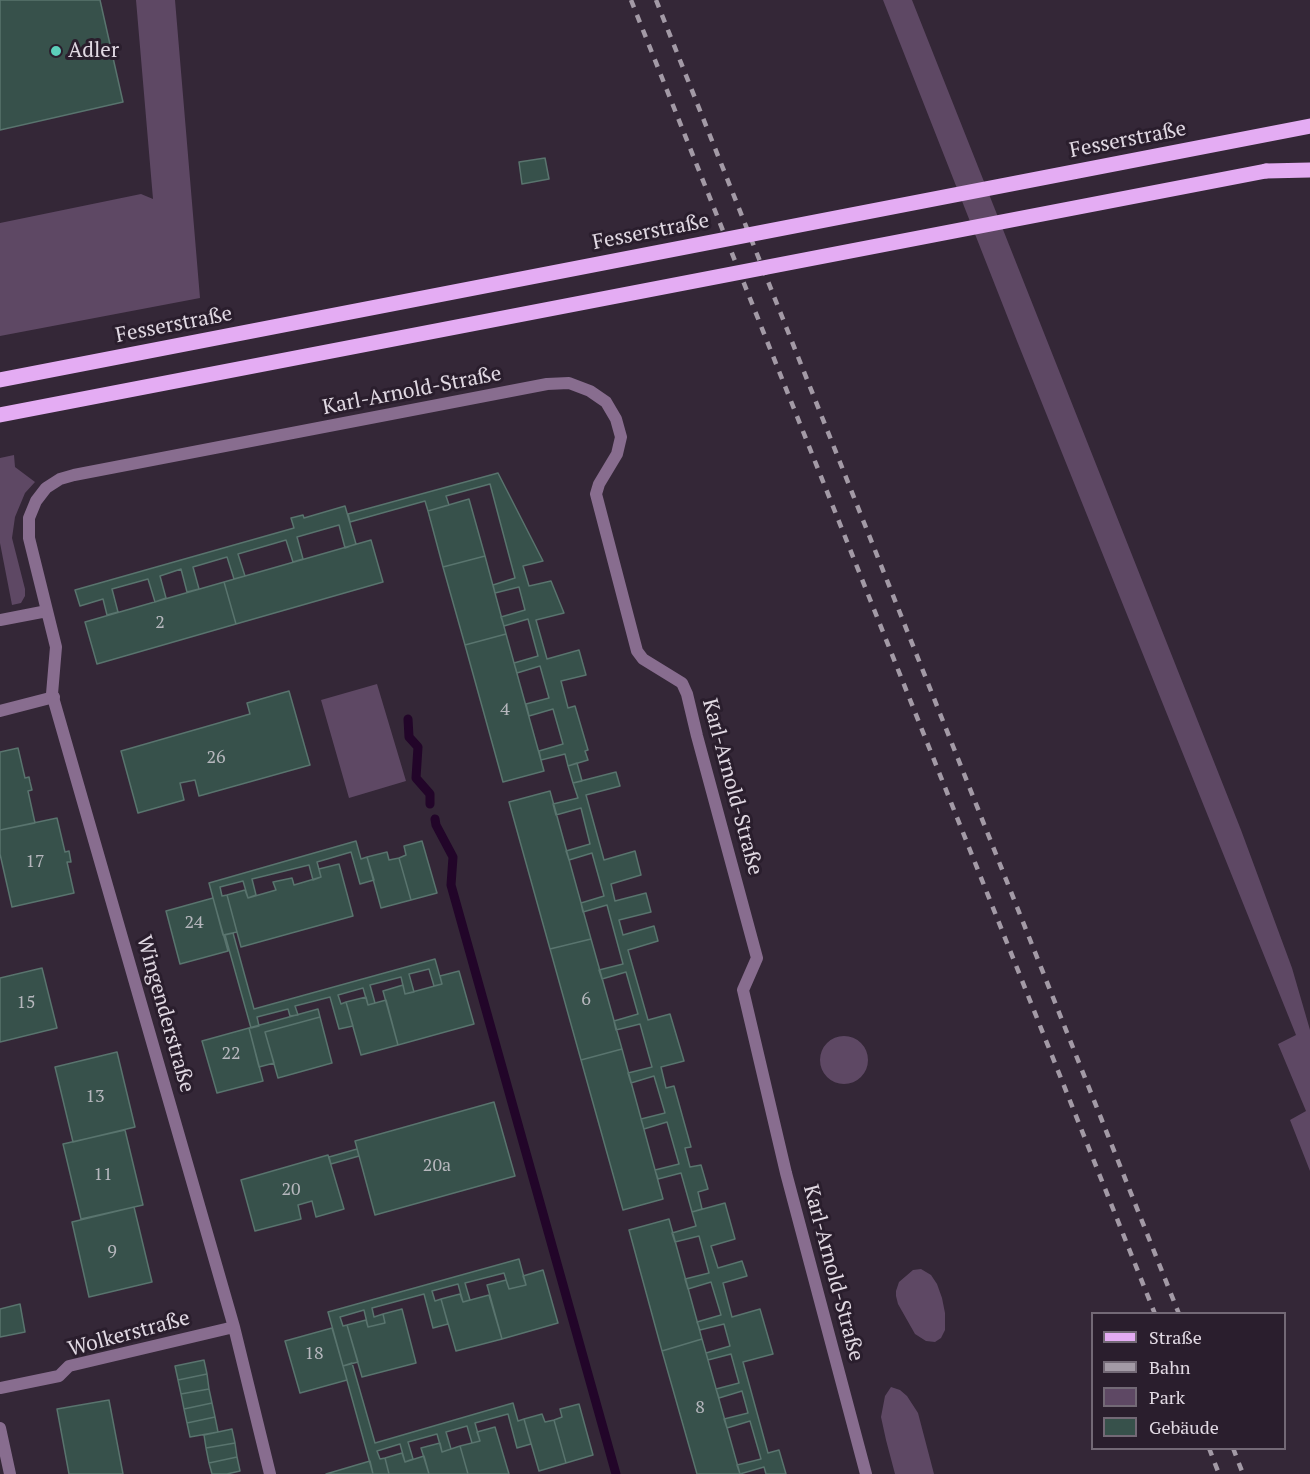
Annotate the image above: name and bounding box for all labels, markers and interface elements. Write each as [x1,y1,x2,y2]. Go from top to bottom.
place label: Adler [68,38,119,64]
marker: Adler [49,44,63,58]
street label: Fesserstraße [1068,116,1188,164]
street label: Fesserstraße [591,208,711,256]
street label: Fesserstraße [114,301,234,349]
street label: Karl-Arnold-Straße [320,361,504,421]
house number: 2 [155,612,165,634]
street label: Karl-Arnold-Straße [696,696,768,878]
house number: 4 [500,699,510,721]
house number: 26 [206,747,226,769]
house number: 17 [25,851,45,873]
house number: 24 [184,912,204,934]
street label: Wingenderstraße [131,933,199,1095]
house number: 6 [581,989,591,1011]
house number: 15 [16,992,36,1014]
house number: 22 [221,1043,241,1065]
house number: 13 [85,1086,105,1108]
house number: 20a [423,1155,451,1177]
house number: 11 [93,1164,113,1186]
house number: 20 [281,1179,301,1201]
street label: Karl-Arnold-Straße [797,1182,869,1364]
house number: 9 [107,1241,117,1263]
street label: Wolkerstraße [65,1306,193,1362]
legend [1091,1312,1286,1450]
text: Straße [1149,1325,1202,1349]
house number: 18 [304,1343,324,1365]
text: Bahn [1149,1355,1190,1379]
text: Park [1149,1385,1185,1409]
house number: 8 [695,1397,705,1419]
text: Gebäude [1149,1415,1219,1439]

